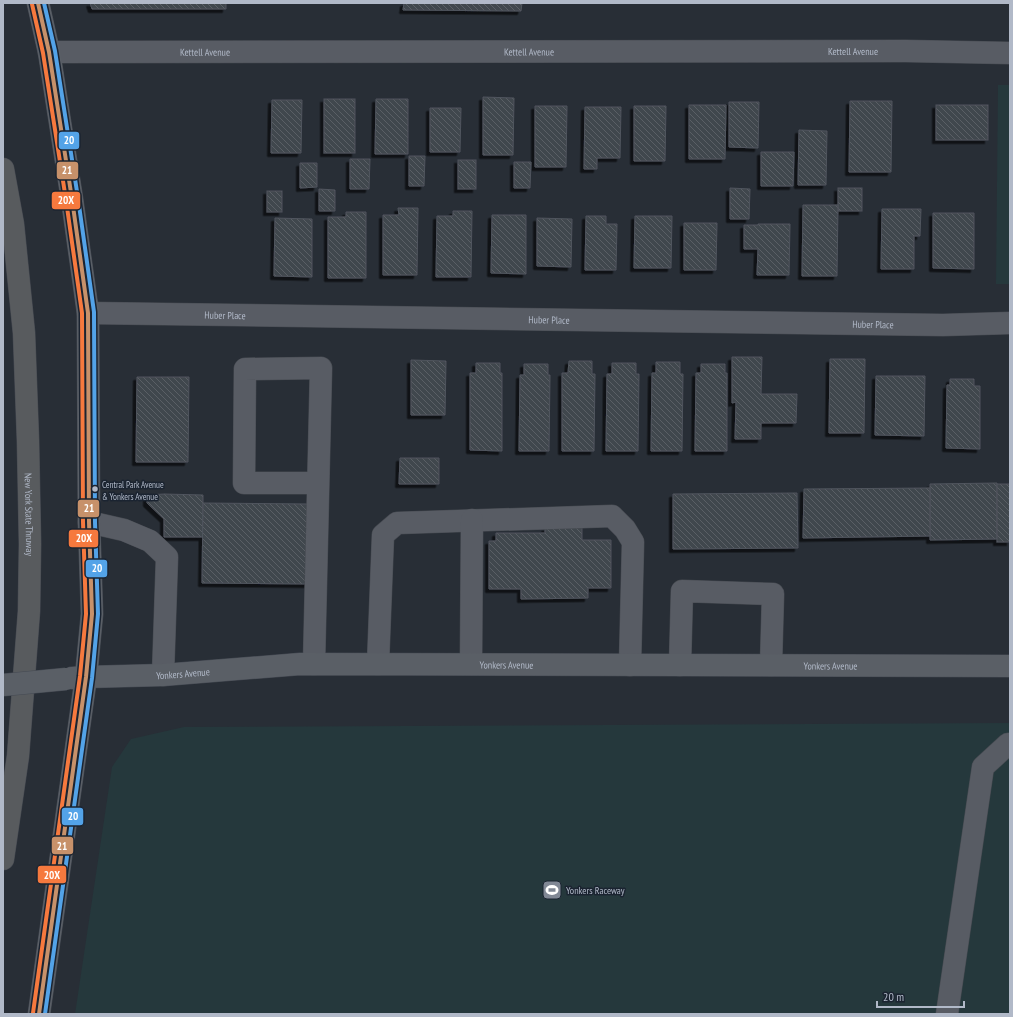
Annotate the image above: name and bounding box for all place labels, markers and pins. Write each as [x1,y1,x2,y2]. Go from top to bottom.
place label: Central Park Avenue & Yonkers Avenue [102,479,164,502]
marker: Central Park Avenue & Yonkers Avenue [90,484,100,494]
sports icon: Yonkers Raceway [541,879,563,901]
place label: Yonkers Raceway [566,884,625,897]

